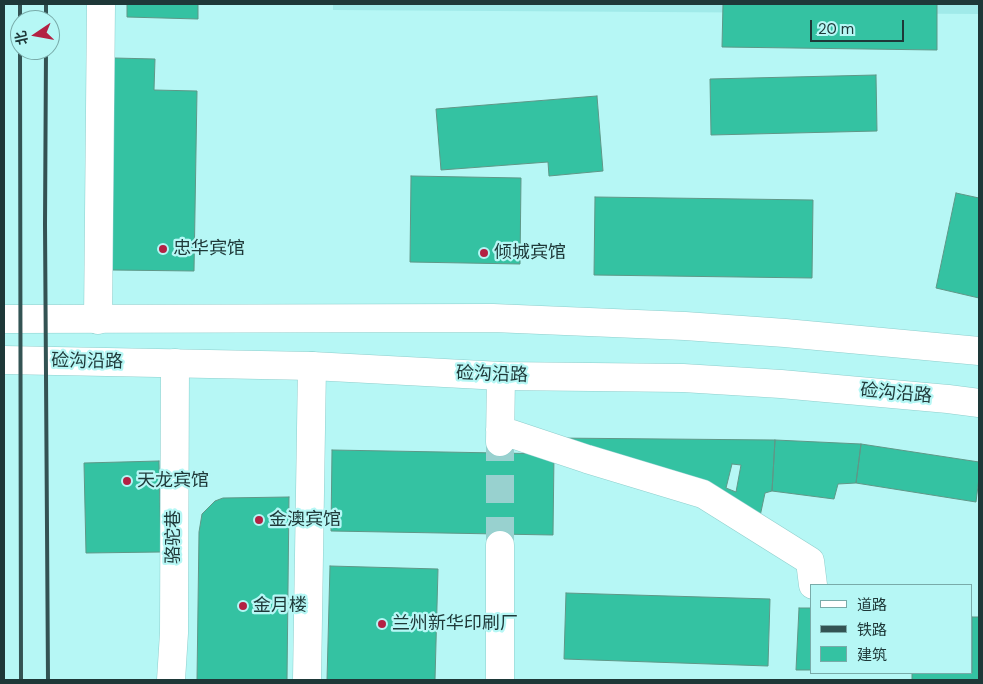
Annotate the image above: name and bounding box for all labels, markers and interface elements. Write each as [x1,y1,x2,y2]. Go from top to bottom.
north arrow [10,10,60,60]
scale bar [813,10,907,42]
text: 20 m [818,19,854,39]
text: 北 [11,29,32,47]
place label: 忠华宾馆 [173,238,245,260]
place label: 倾城宾馆 [494,242,566,264]
marker: 忠华宾馆 [157,243,169,255]
marker: 倾城宾馆 [478,247,490,259]
street label: 硷沟沿路 [51,351,123,373]
street label: 硷沟沿路 [456,363,528,387]
street label: 硷沟沿路 [859,380,933,408]
place label: 天龙宾馆 [137,470,209,492]
marker: 天龙宾馆 [121,475,133,487]
place label: 金澳宾馆 [269,509,341,531]
street label: 骆驼巷 [163,510,185,564]
marker: 金澳宾馆 [253,514,265,526]
legend [810,584,973,674]
place label: 金月楼 [253,595,307,617]
text: 道路 [857,595,887,615]
marker: 金月楼 [237,600,249,612]
place label: 兰州新华印刷厂 [392,613,518,635]
marker: 兰州新华印刷厂 [376,618,388,630]
text: 铁路 [857,620,887,640]
text: 建筑 [857,645,887,665]

